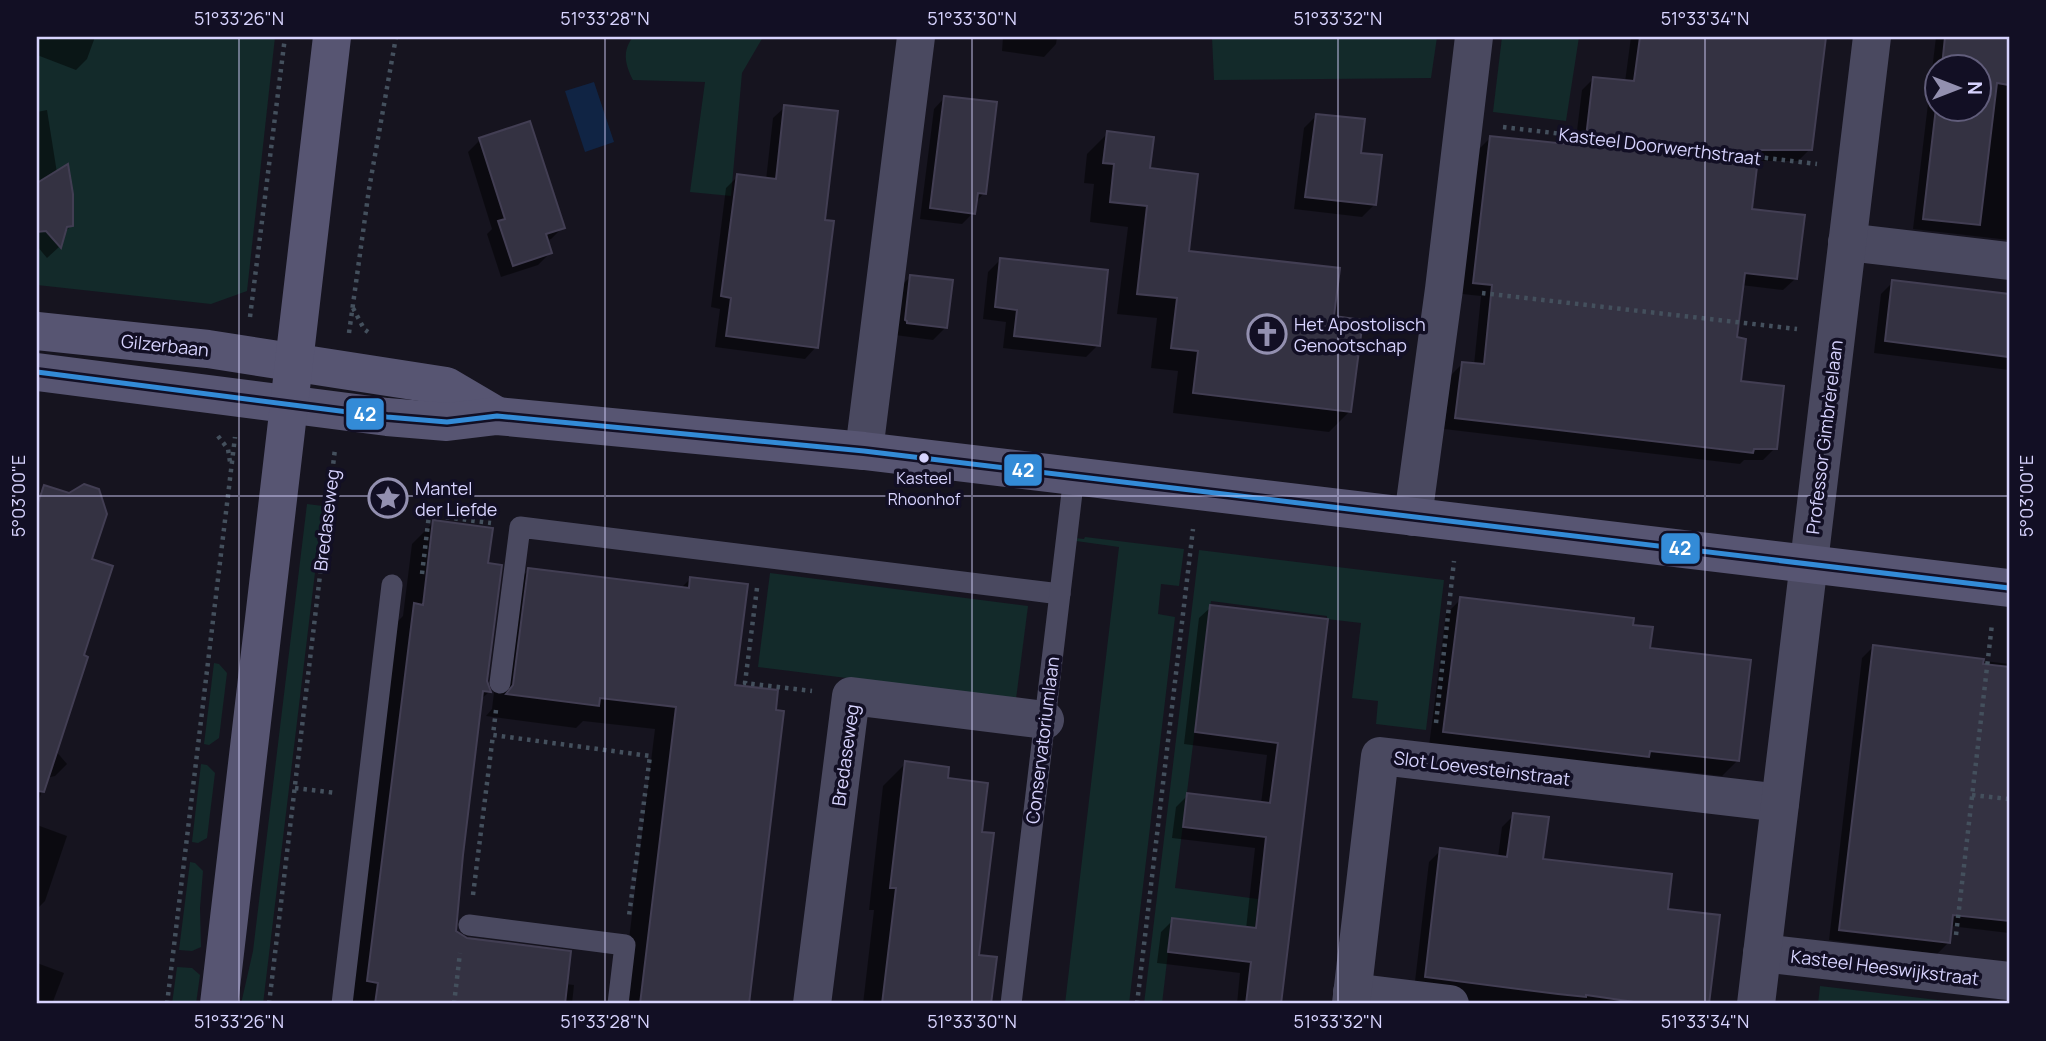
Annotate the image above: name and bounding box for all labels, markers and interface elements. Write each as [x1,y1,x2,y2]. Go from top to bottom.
text: 51°33'26"N [194,6,284,30]
text: 51°33'28"N [560,6,650,30]
text: 51°33'30"N [927,6,1017,30]
text: 51°33'32"N [1294,6,1382,30]
text: 51°33'34"N [1661,6,1749,30]
north arrow [1924,52,1994,122]
text: N [1962,81,1988,95]
street label: Kasteel Doorwerthstraat [1557,122,1763,170]
place label: Het Apostolisch Genootschap [1294,312,1426,357]
church icon: Het Apostolisch Genootschap [1246,313,1288,355]
street label: Gilzerbaan [120,328,210,362]
street label: Professor Gimbrèrelaan [1800,338,1848,536]
line badge: 42 [345,397,385,431]
text: 42 [354,401,376,427]
marker: Kasteel Rhoonhof [917,451,931,465]
line badge: 42 [1003,453,1043,487]
text: 5°03'00"E [6,455,30,537]
text: 5°03'00"E [2014,455,2038,537]
text: 42 [1012,457,1034,483]
place label: Kasteel Rhoonhof [888,467,961,510]
street label: Bredaseweg [308,468,344,572]
place label: Mantel der Liefde [415,476,497,521]
place icon: Mantel der Liefde [367,477,409,519]
line badge: 42 [1660,532,1701,565]
text: 42 [1669,535,1691,561]
street label: Conservatoriumlaan [1020,655,1064,825]
street label: Bredaseweg [826,702,864,808]
street label: Slot Loevesteinstraat [1392,745,1572,791]
street label: Kasteel Heeswijkstraat [1789,944,1981,990]
text: 51°33'26"N [194,1009,284,1033]
text: 51°33'28"N [560,1009,650,1033]
text: 51°33'30"N [927,1009,1017,1033]
text: 51°33'32"N [1294,1009,1382,1033]
text: 51°33'34"N [1661,1009,1749,1033]

